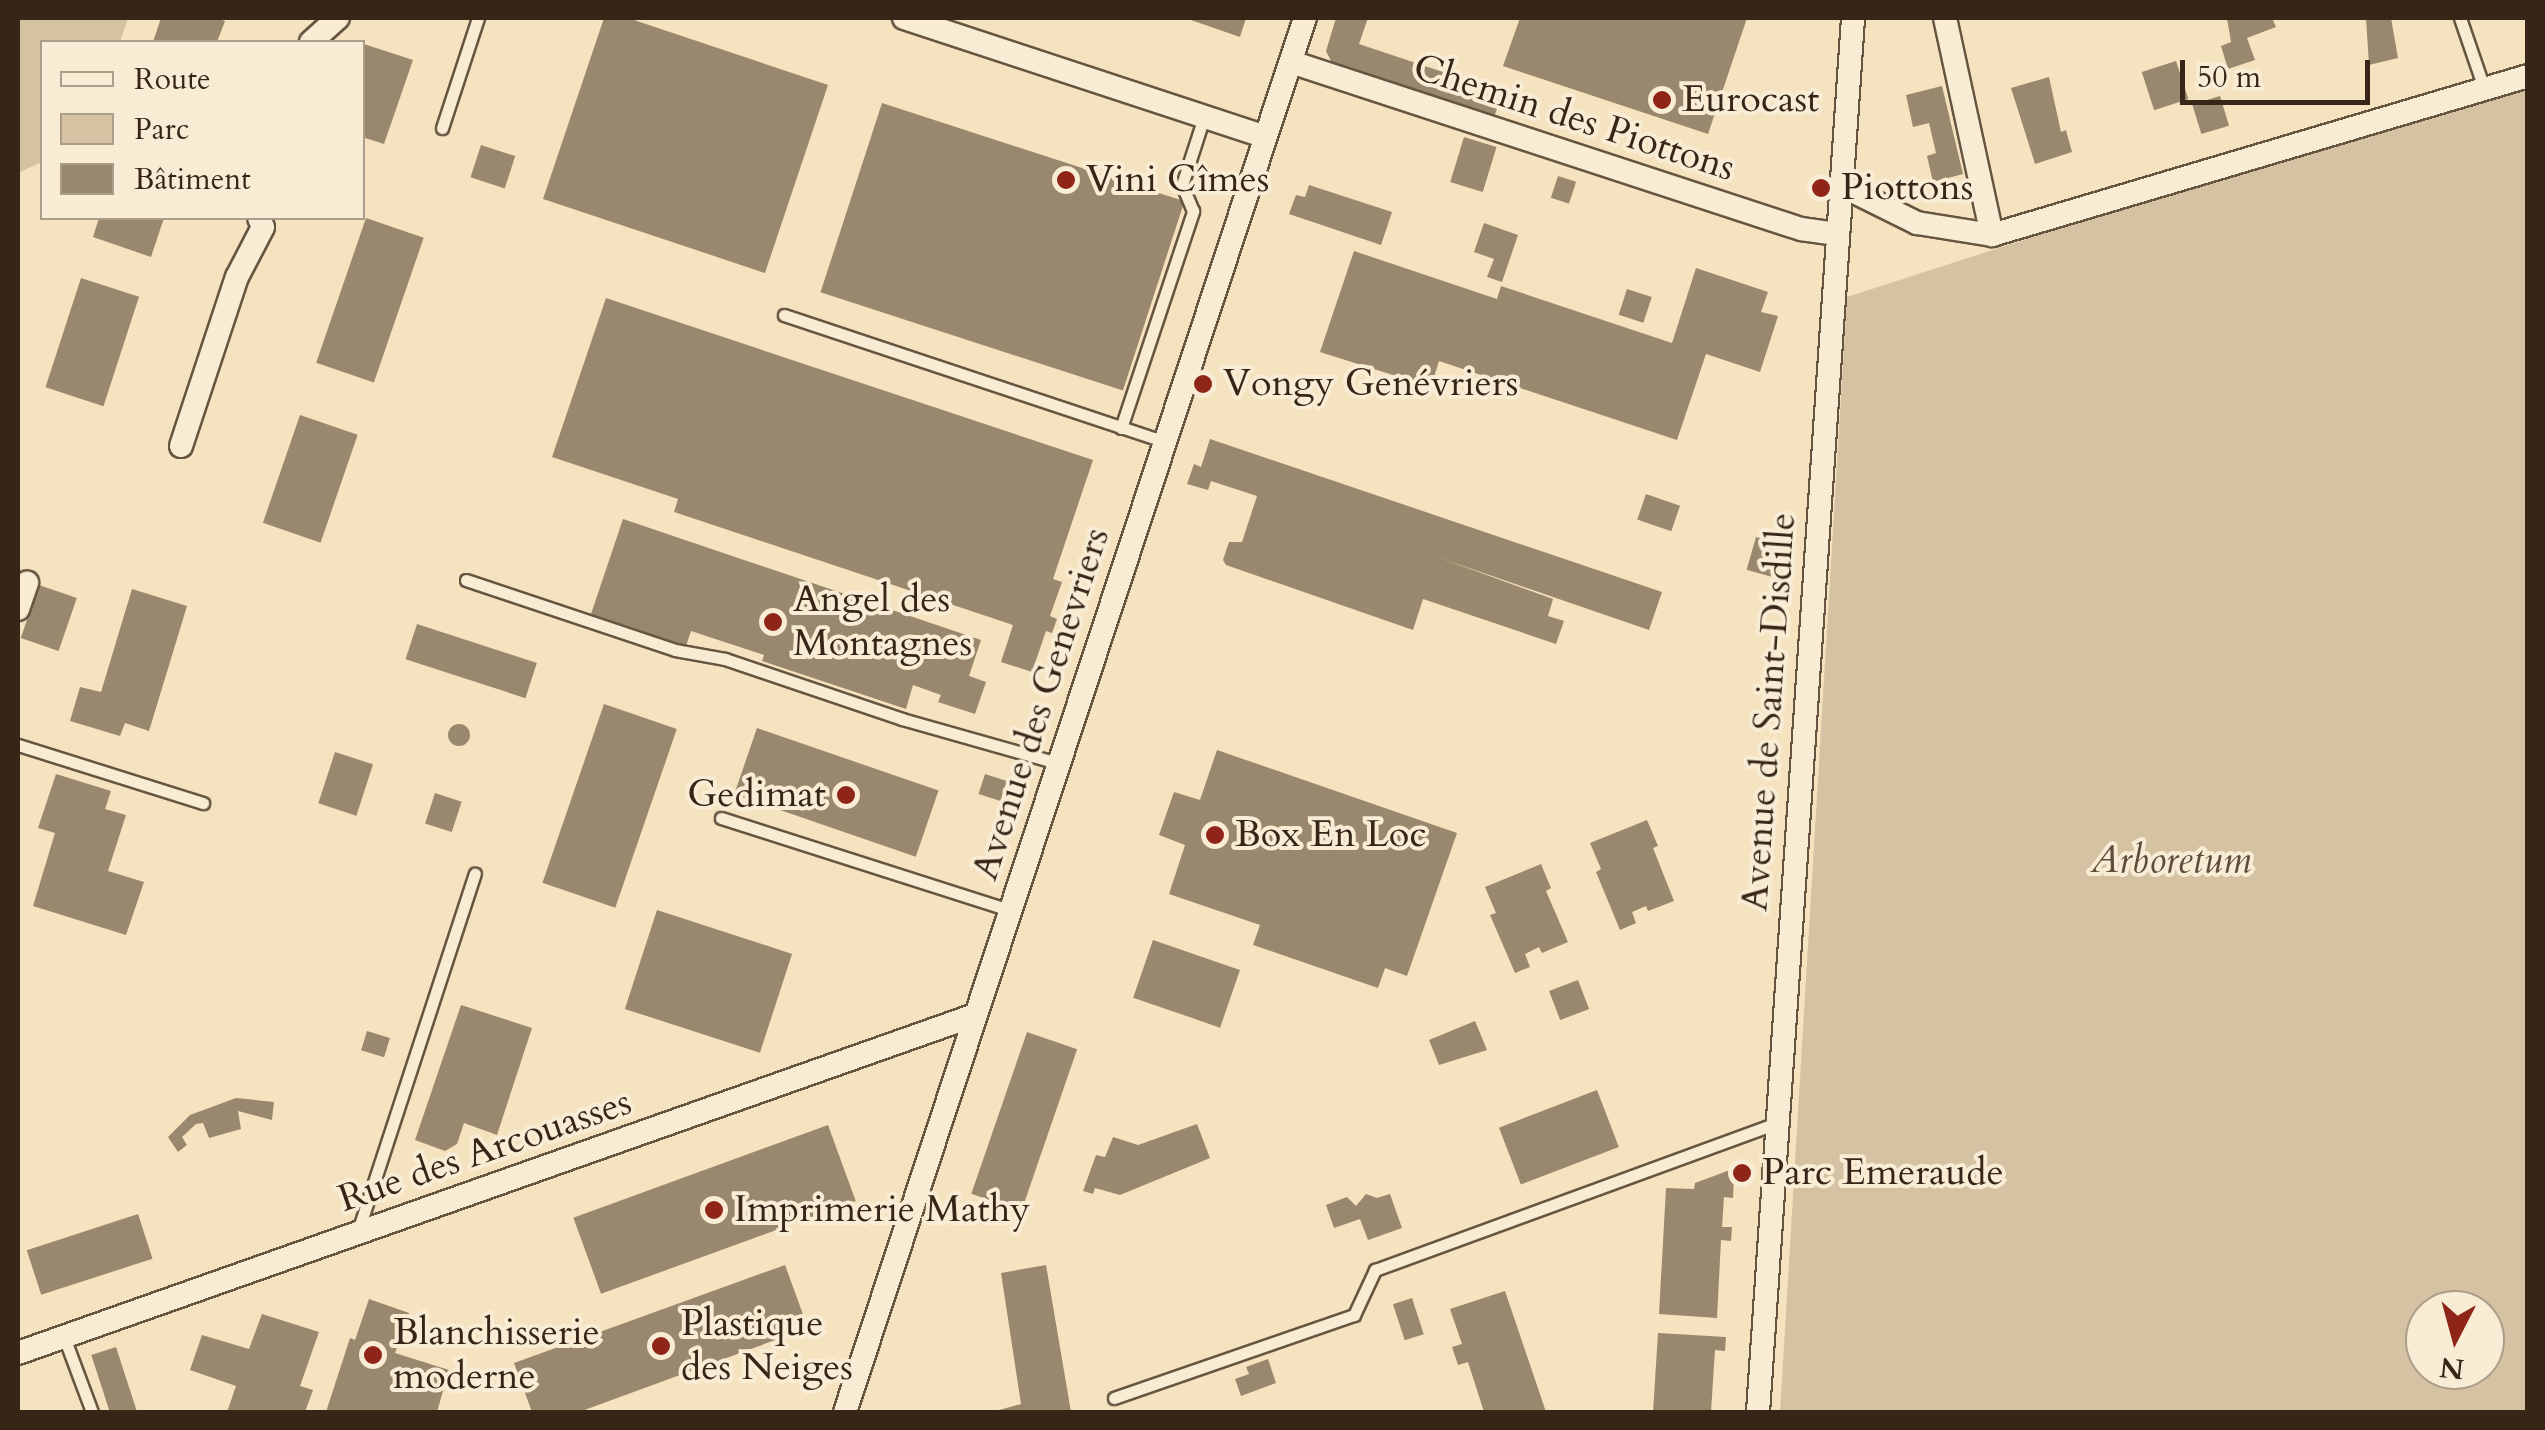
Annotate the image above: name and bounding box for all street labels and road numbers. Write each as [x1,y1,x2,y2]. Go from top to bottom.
street label: Chemin des Piottons [1408,45,1740,191]
street label: Avenue de Saint-Disdille [1732,511,1806,913]
street label: Avenue des Genevriers [963,522,1119,886]
street label: Rue des Arcouasses [333,1080,637,1222]

